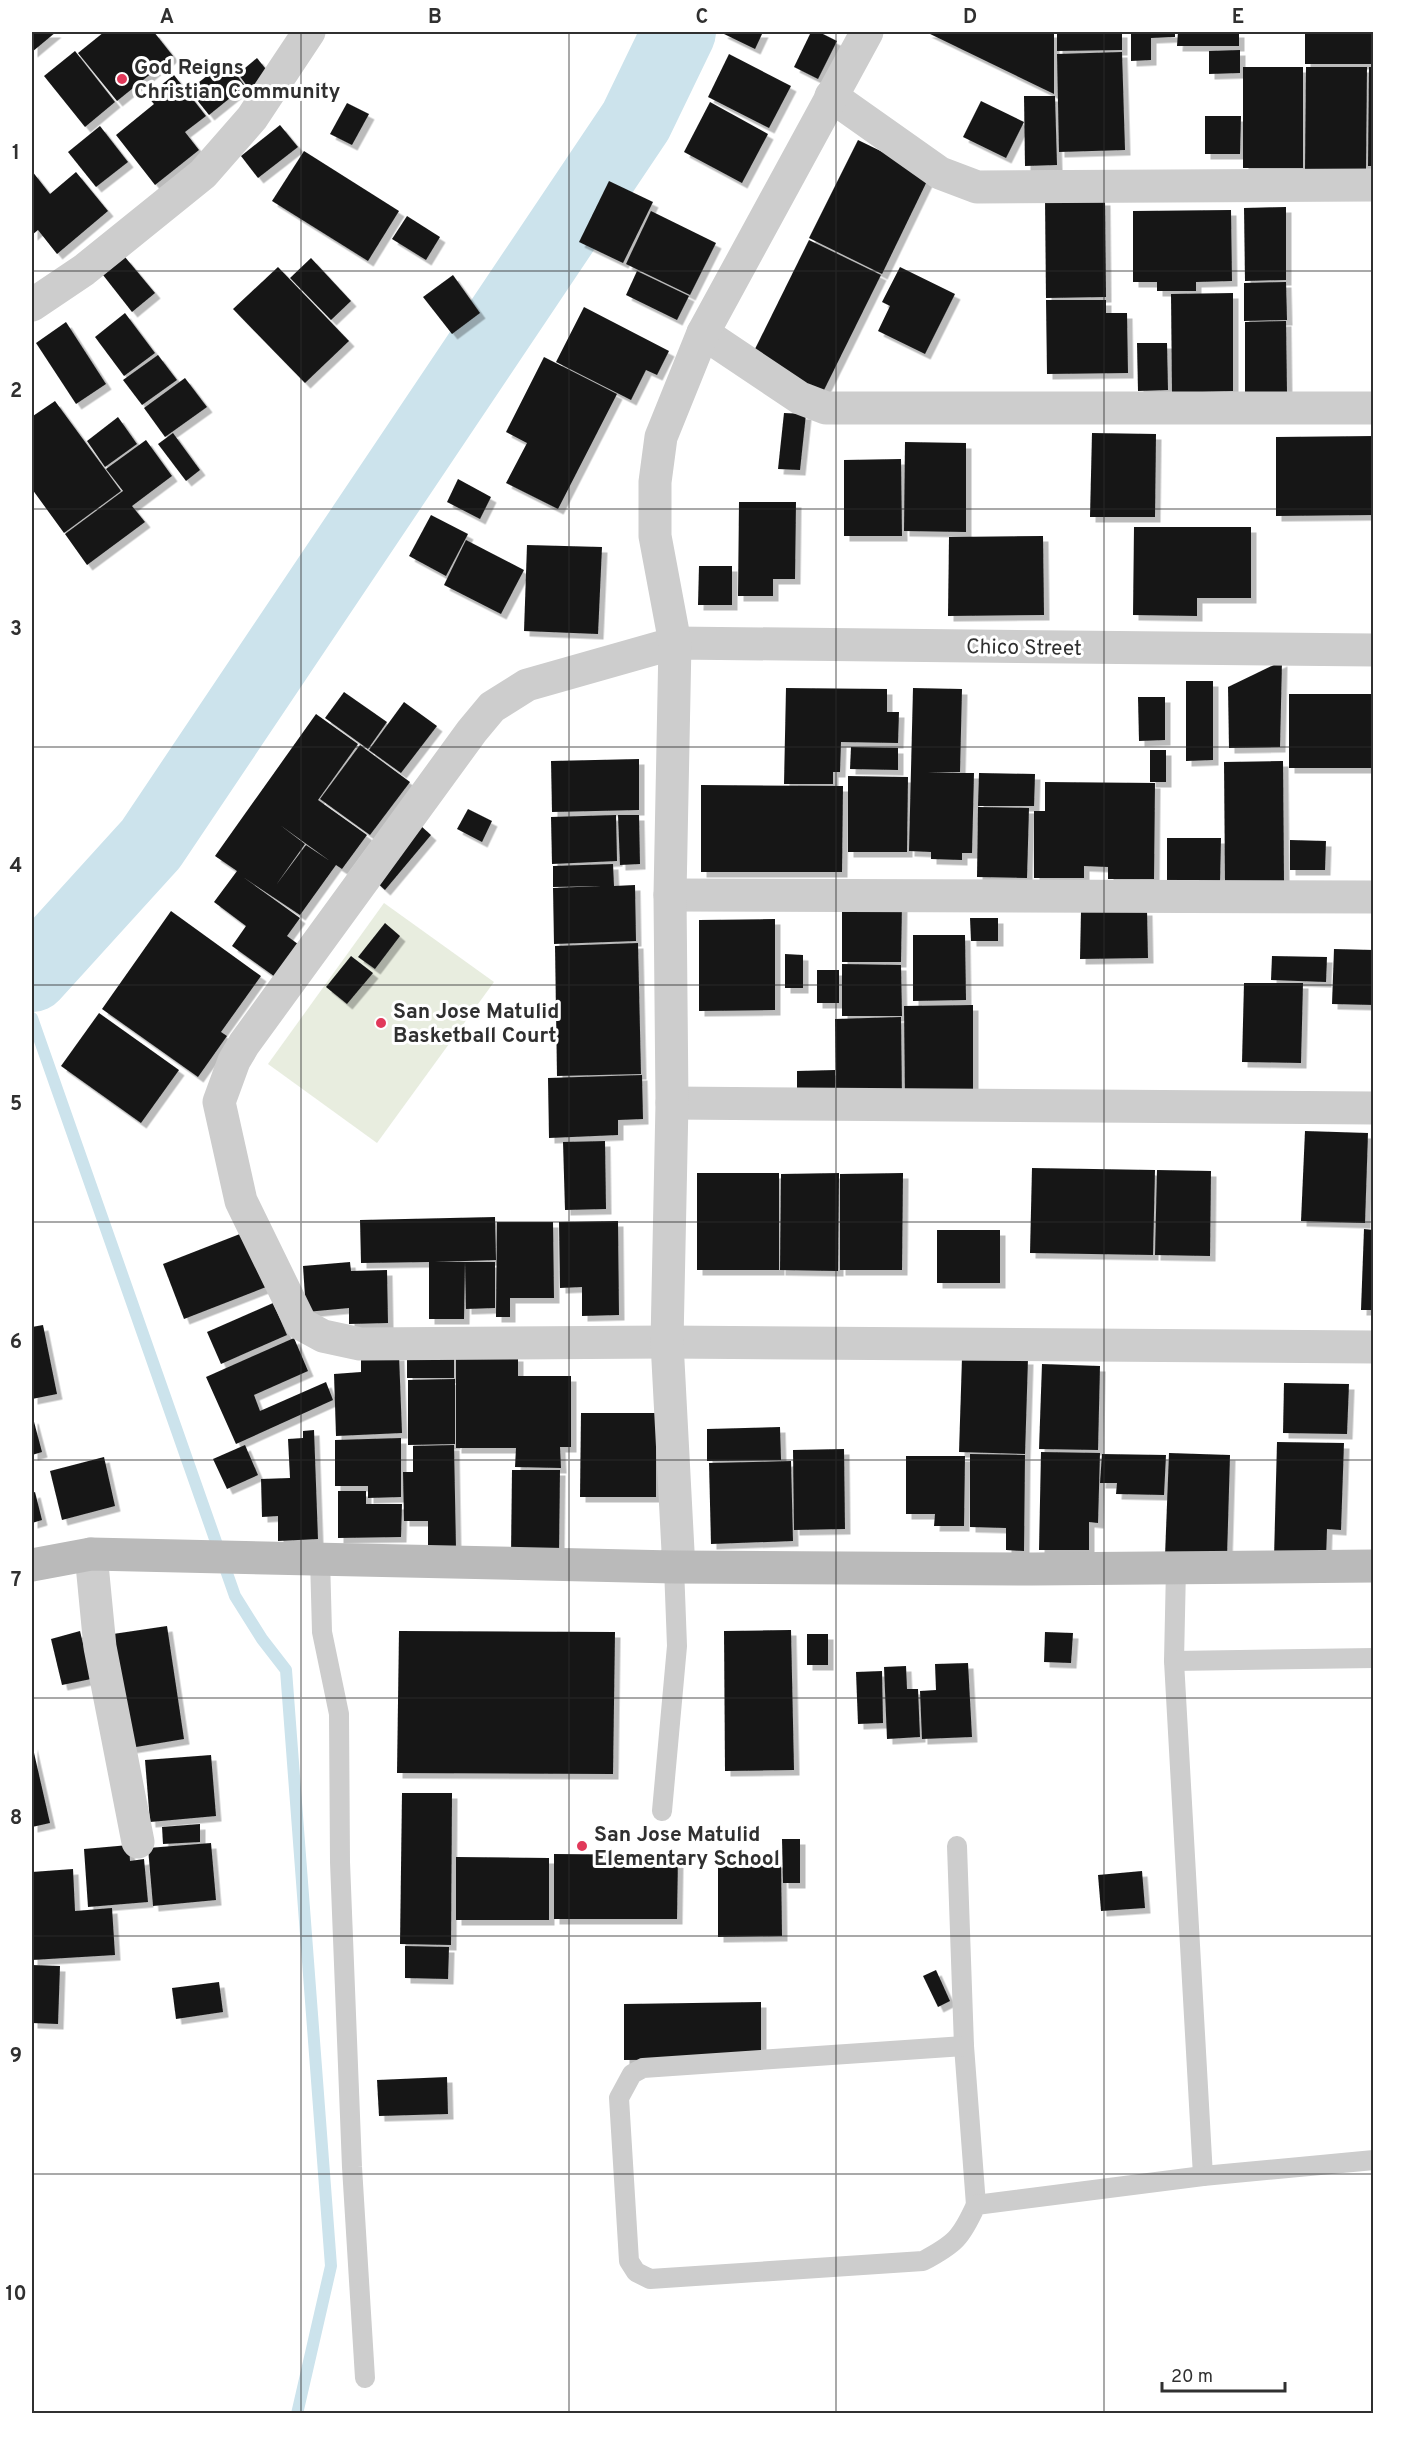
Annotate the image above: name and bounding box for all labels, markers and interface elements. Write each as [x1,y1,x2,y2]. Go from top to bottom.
text: A [160,5,174,31]
text: B [428,5,442,31]
text: C [696,5,708,31]
text: D [963,5,977,31]
text: E [1232,5,1244,31]
place label: God Reigns Christian Community [134,55,340,106]
marker: God Reigns Christian Community [115,72,129,86]
text: 1 [12,141,20,167]
text: 2 [10,379,22,405]
text: 3 [10,617,22,643]
street label: Chico Street [966,634,1082,663]
text: 4 [10,854,22,880]
place label: San Jose Matulid Basketball Court [393,999,559,1050]
marker: San Jose Matulid Basketball Court [374,1016,388,1030]
text: 5 [10,1092,22,1118]
text: 6 [10,1330,22,1356]
text: 7 [11,1568,21,1594]
text: 8 [10,1806,22,1832]
place label: San Jose Matulid Elementary School [594,1822,780,1873]
marker: San Jose Matulid Elementary School [575,1839,589,1853]
text: 9 [10,2044,22,2070]
text: 10 [5,2282,27,2308]
scale bar [1162,2355,1285,2393]
text: 20 m [1171,2366,1213,2389]

